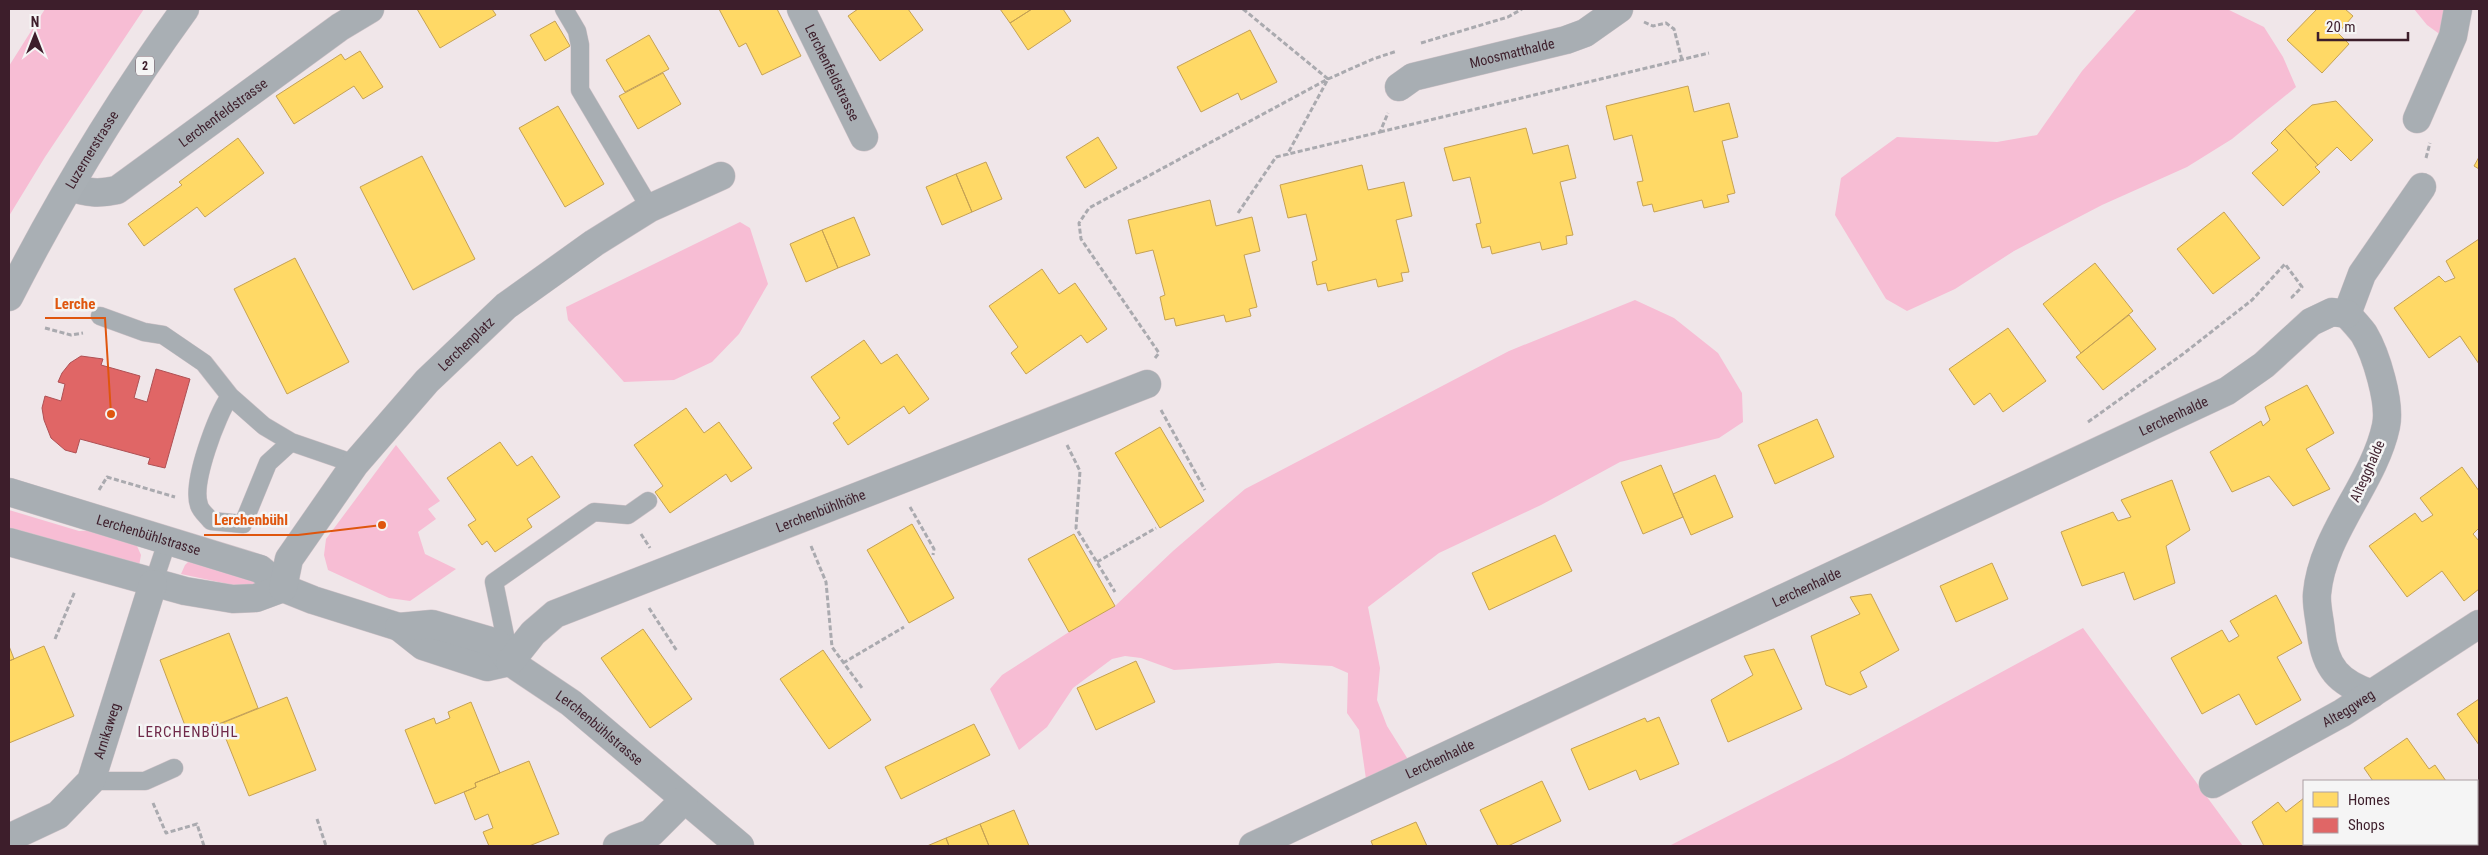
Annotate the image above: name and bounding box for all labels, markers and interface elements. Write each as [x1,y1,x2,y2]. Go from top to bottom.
north arrow [10,10,60,60]
scale bar [2318,10,2408,42]
text: N [31,14,39,30]
text: 20 m [2326,18,2356,36]
street label: Lerchenfeldstrasse [802,22,863,124]
street label: Moosmatthalde [1468,35,1556,71]
road number: 2 [136,56,154,76]
street label: Lerchenfeldstrasse [176,75,271,150]
street label: Luzernerstrasse [62,107,122,191]
callout: Lerche [45,288,105,318]
text: Lerche [55,295,95,313]
street label: Lerchenplatz [435,314,497,374]
street label: Lerchenhalde [2137,393,2211,439]
street label: Altegghalde [2346,437,2388,504]
street label: Lerchenbühlhöhe [774,486,868,535]
callout: Lerchenbühl [204,505,298,535]
street label: Lerchenbühlstrasse [94,511,203,558]
text: Lerchenbühl [214,511,288,529]
street label: Lerchenhalde [1770,564,1844,610]
street label: Alteggweg [2319,686,2377,730]
street label: Lerchenbühlstrasse [553,687,647,769]
street label: Arnikaweg [90,701,123,761]
district label: LERCHENBÜHL [137,723,239,741]
street label: Lerchenhalde [1403,736,1477,782]
legend [2303,780,2478,845]
text: Homes [2348,791,2390,809]
text: Shops [2348,816,2385,834]

